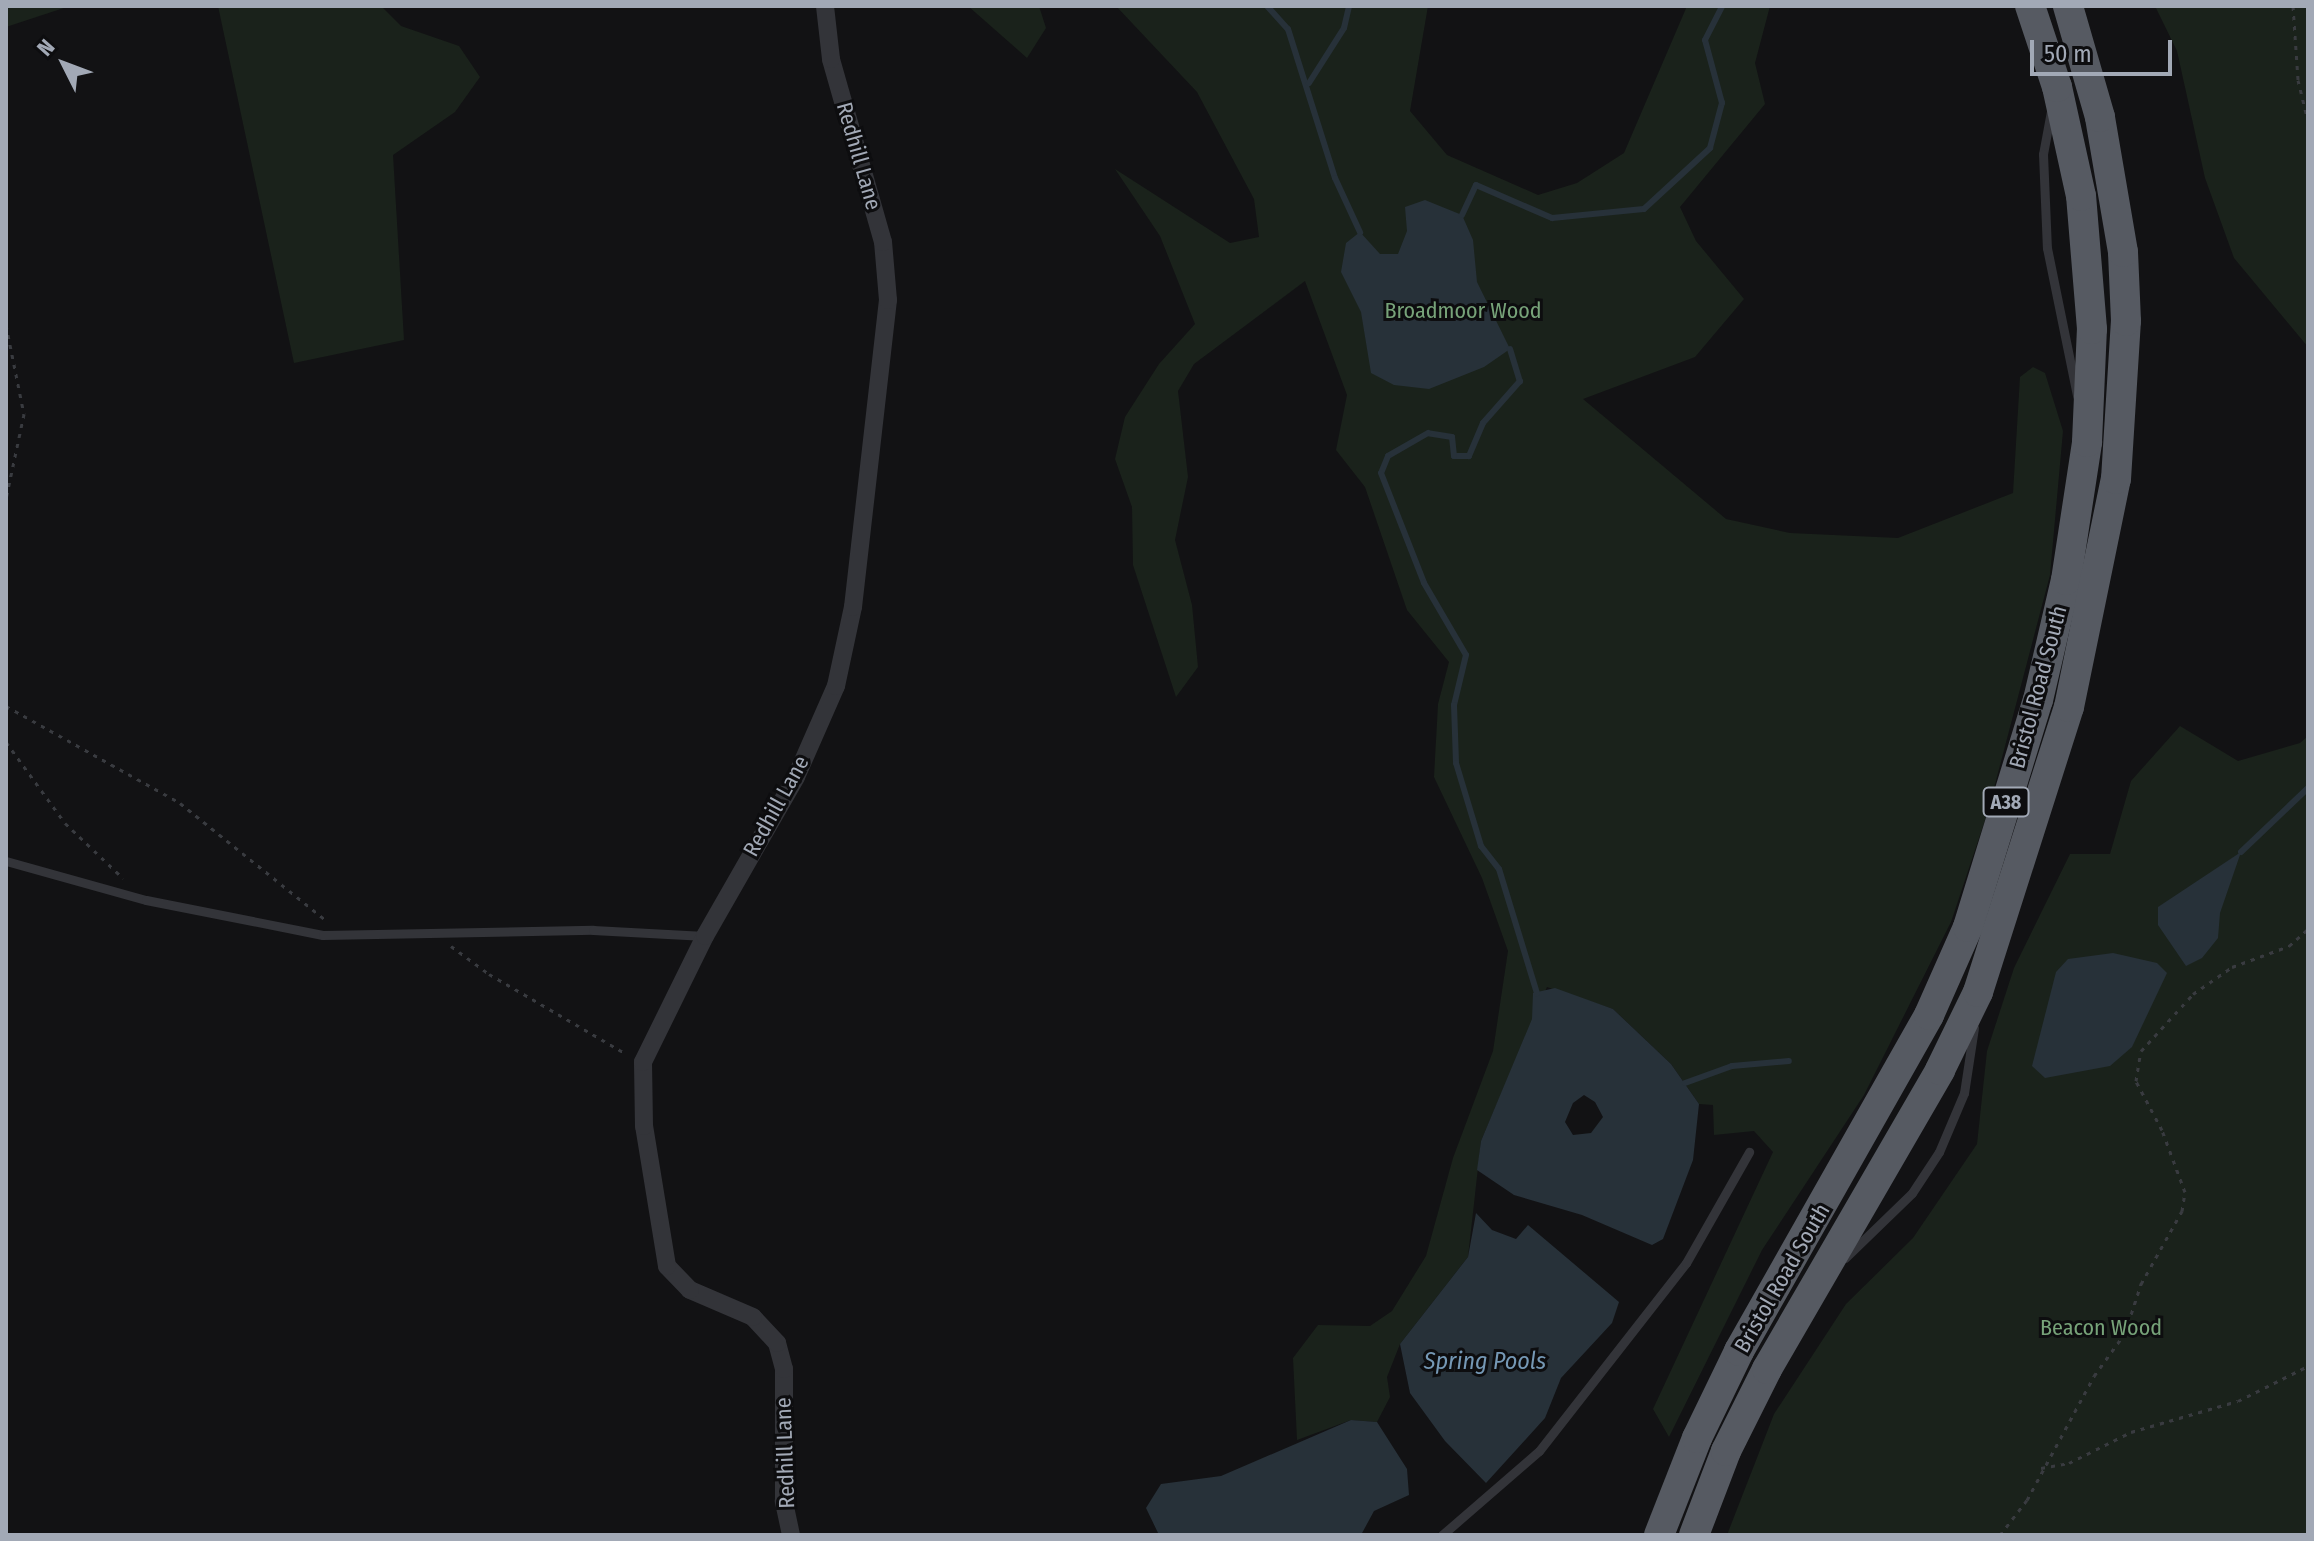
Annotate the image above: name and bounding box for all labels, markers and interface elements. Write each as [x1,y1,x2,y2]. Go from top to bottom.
north arrow [24,24,104,104]
scale bar [2034,24,2176,74]
text: N [31,34,60,62]
text: 50 m [2044,40,2092,68]
street label: Redhill Lane [831,99,887,213]
park label: Broadmoor Wood [1384,298,1542,324]
street label: Bristol Road South [2004,603,2072,771]
street label: Redhill Lane [738,751,814,861]
road number: A38 [1982,786,2030,818]
street label: Bristol Road South [1729,1199,1835,1357]
park label: Beacon Wood [2040,1315,2162,1341]
water label: Spring Pools [1424,1348,1546,1376]
street label: Redhill Lane [770,1397,800,1509]

